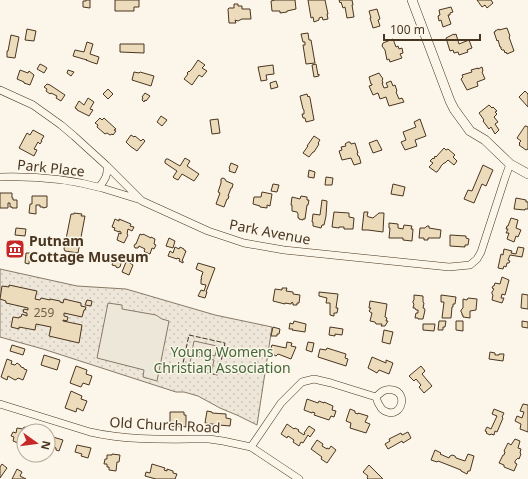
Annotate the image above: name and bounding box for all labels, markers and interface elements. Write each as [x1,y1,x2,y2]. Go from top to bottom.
scale bar [384,16,480,42]
text: 100 m [390,21,425,38]
street label: Park Place [16,155,86,181]
street label: Park Avenue [228,214,312,249]
place label: Putnam Cottage Museum [29,231,149,266]
museum icon: Putnam Cottage Museum [4,238,26,260]
house number: 259 [34,304,54,321]
park label: Young Womens Christian Association [153,342,291,377]
street label: Old Church Road [109,412,221,437]
north arrow [16,423,56,463]
text: N [38,439,55,452]

